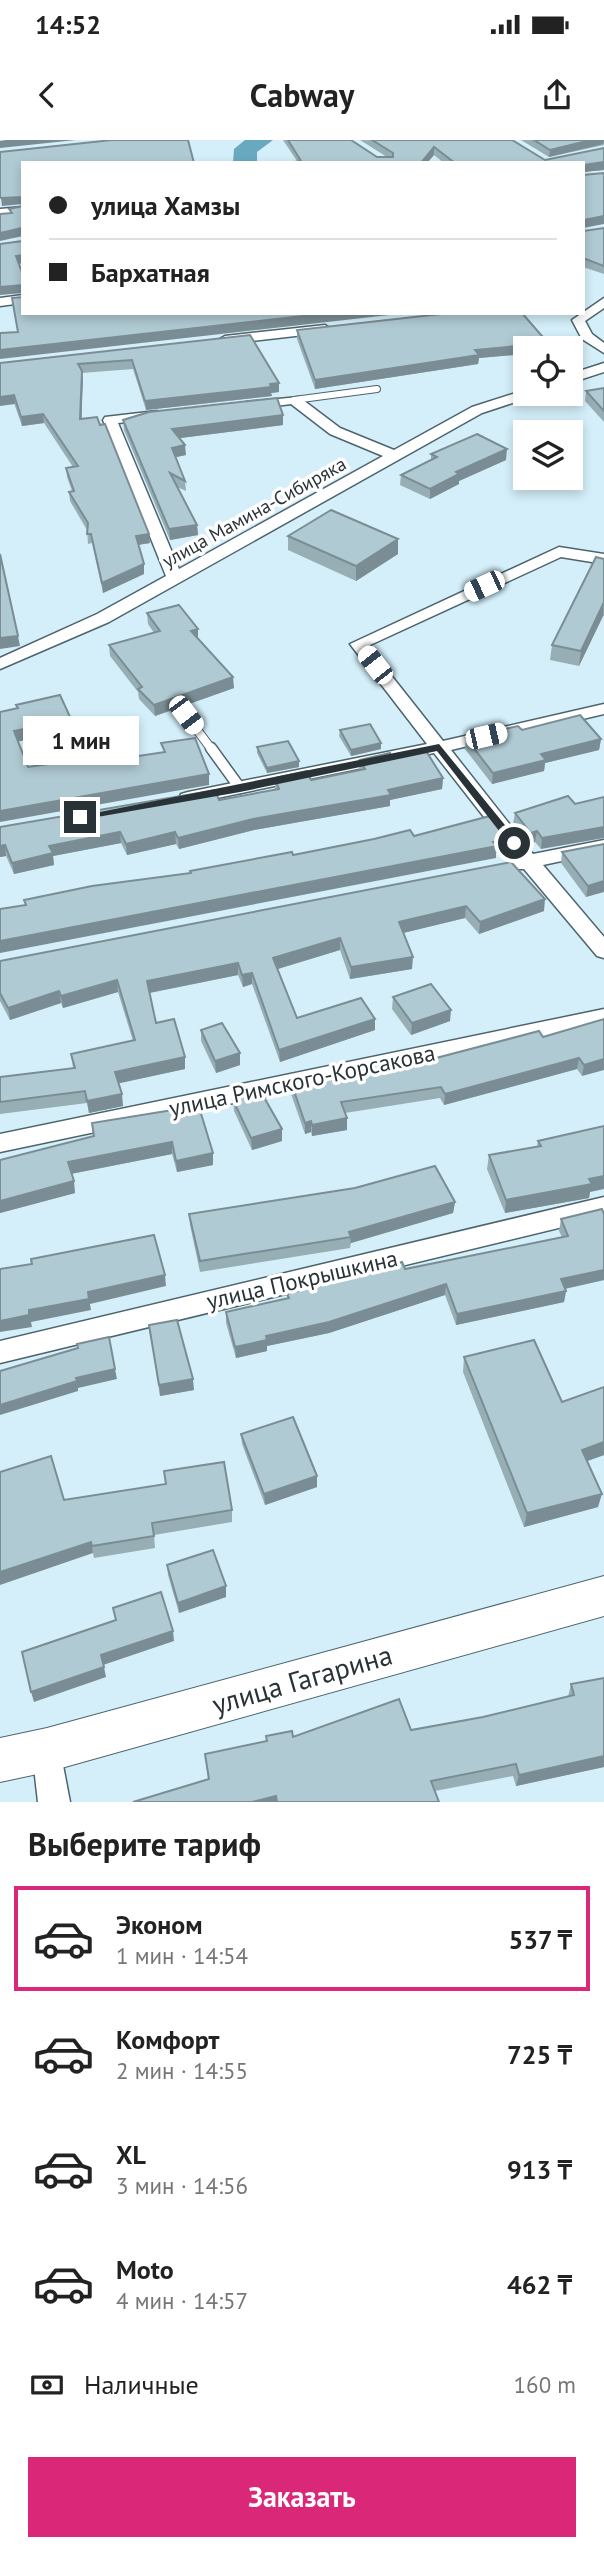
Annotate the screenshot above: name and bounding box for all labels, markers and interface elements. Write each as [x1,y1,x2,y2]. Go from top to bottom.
text: 14:52 [35,8,101,41]
text: Cabway [250,74,354,116]
icon: back [28,76,66,114]
icon: share [538,76,576,114]
text: улица Хамзы [91,189,240,222]
text: Бархатная [91,256,210,289]
map controls [513,336,583,490]
button: locate [513,336,583,406]
button: layers [513,420,583,490]
street label: улица Мамина-Сибиряка [158,451,350,573]
car [461,568,508,604]
car [354,642,397,688]
car [165,692,208,738]
callout: 1 мин [22,716,138,764]
car [464,721,509,751]
text: 1 мин [51,726,111,755]
route end [64,801,96,833]
route start [498,827,530,859]
street label: улица Римского-Корсакова [166,1038,438,1122]
street label: улица Покрышкина [204,1243,400,1315]
street label: улица Гагарина [208,1636,396,1722]
text: Выберите тариф [28,1823,261,1865]
icon: car [32,1907,95,1970]
text: Эконом [116,1908,203,1941]
text: 537 ₸ [508,1923,572,1956]
text: 1 мин · 14:54 [116,1941,248,1970]
icon: car [32,2022,95,2085]
text: Комфорт [116,2023,219,2056]
text: 725 ₸ [507,2038,572,2071]
text: 2 мин · 14:55 [116,2056,248,2085]
icon: car [32,2137,95,2200]
text: XL [116,2138,146,2171]
text: 913 ₸ [507,2153,572,2186]
text: 3 мин · 14:56 [116,2171,248,2200]
icon: car [32,2252,95,2315]
text: Moto [116,2253,174,2286]
text: 462 ₸ [507,2268,572,2301]
text: 4 мин · 14:57 [116,2286,248,2315]
icon: cash [28,2366,66,2404]
text: Наличные [84,2368,199,2401]
text: 160 m [514,2370,576,2399]
button: Заказать [28,2457,576,2537]

